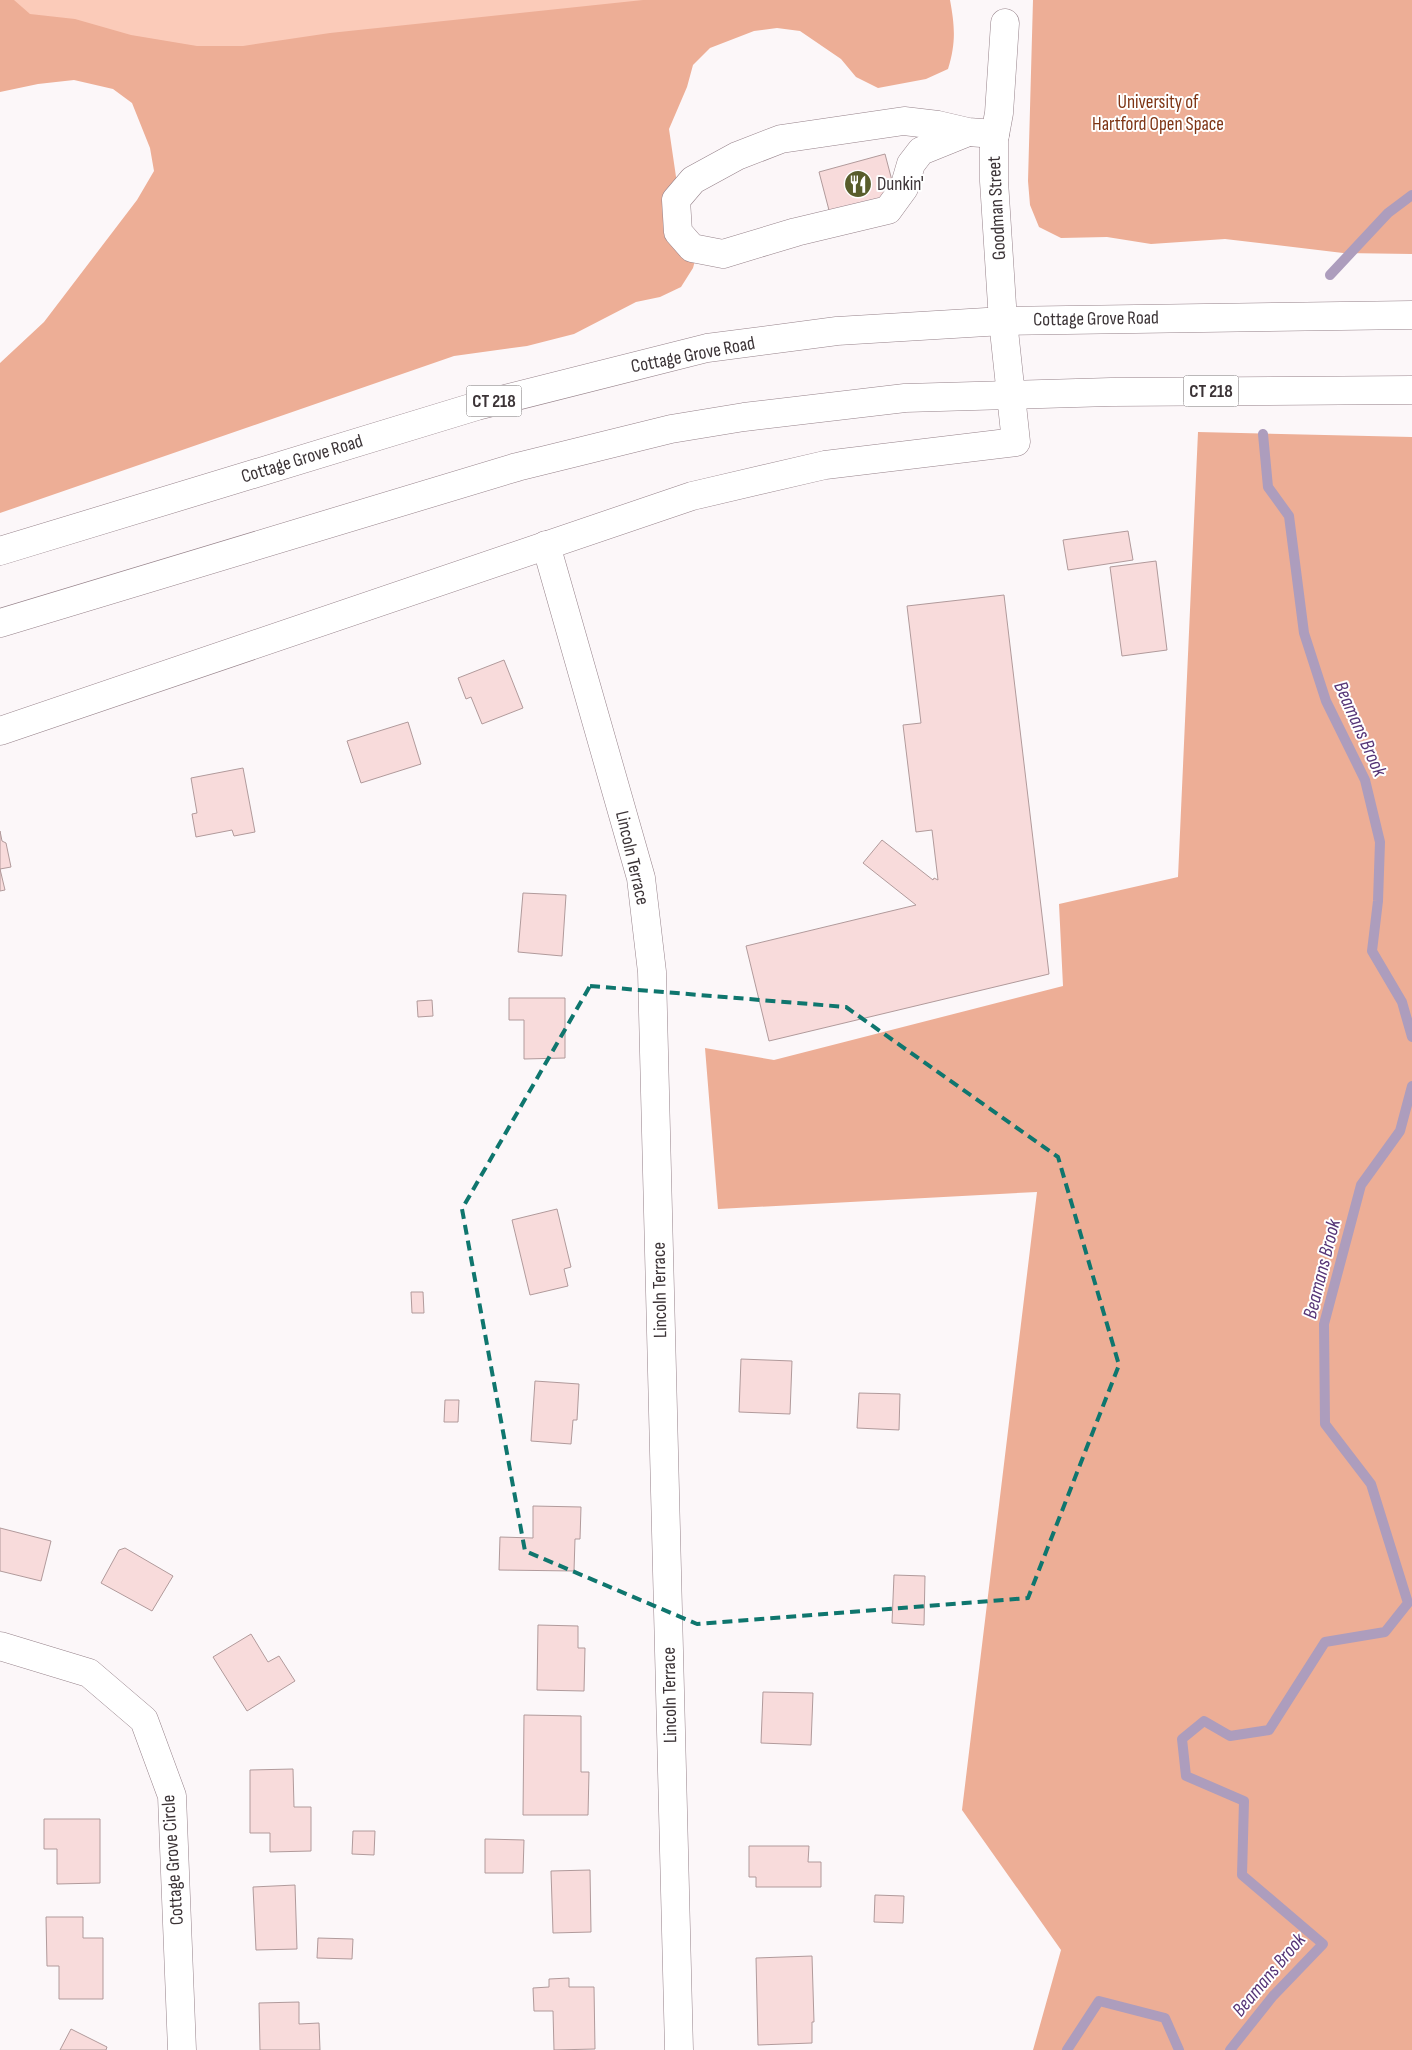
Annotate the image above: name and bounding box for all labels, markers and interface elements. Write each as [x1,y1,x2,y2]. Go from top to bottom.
park label: University of Hartford Open Space [1092,91,1224,136]
street label: Goodman Street [983,155,1011,261]
restaurant icon: Dunkin' [843,169,873,199]
place label: Dunkin' [877,173,924,196]
street label: Cottage Grove Road [1033,306,1159,332]
street label: Cottage Grove Road [629,332,757,378]
road number: CT 218 [1184,376,1238,406]
road number: CT 218 [466,386,522,416]
street label: Cottage Grove Road [238,430,366,488]
water label: Beamans Brook [1328,678,1392,781]
street label: Lincoln Terrace [610,809,654,907]
water label: Beamans Brook [1298,1216,1346,1321]
street label: Lincoln Terrace [648,1242,672,1338]
street label: Lincoln Terrace [658,1647,682,1743]
street label: Cottage Grove Circle [157,1794,189,1926]
water label: Beamans Brook [1227,1928,1311,2022]

